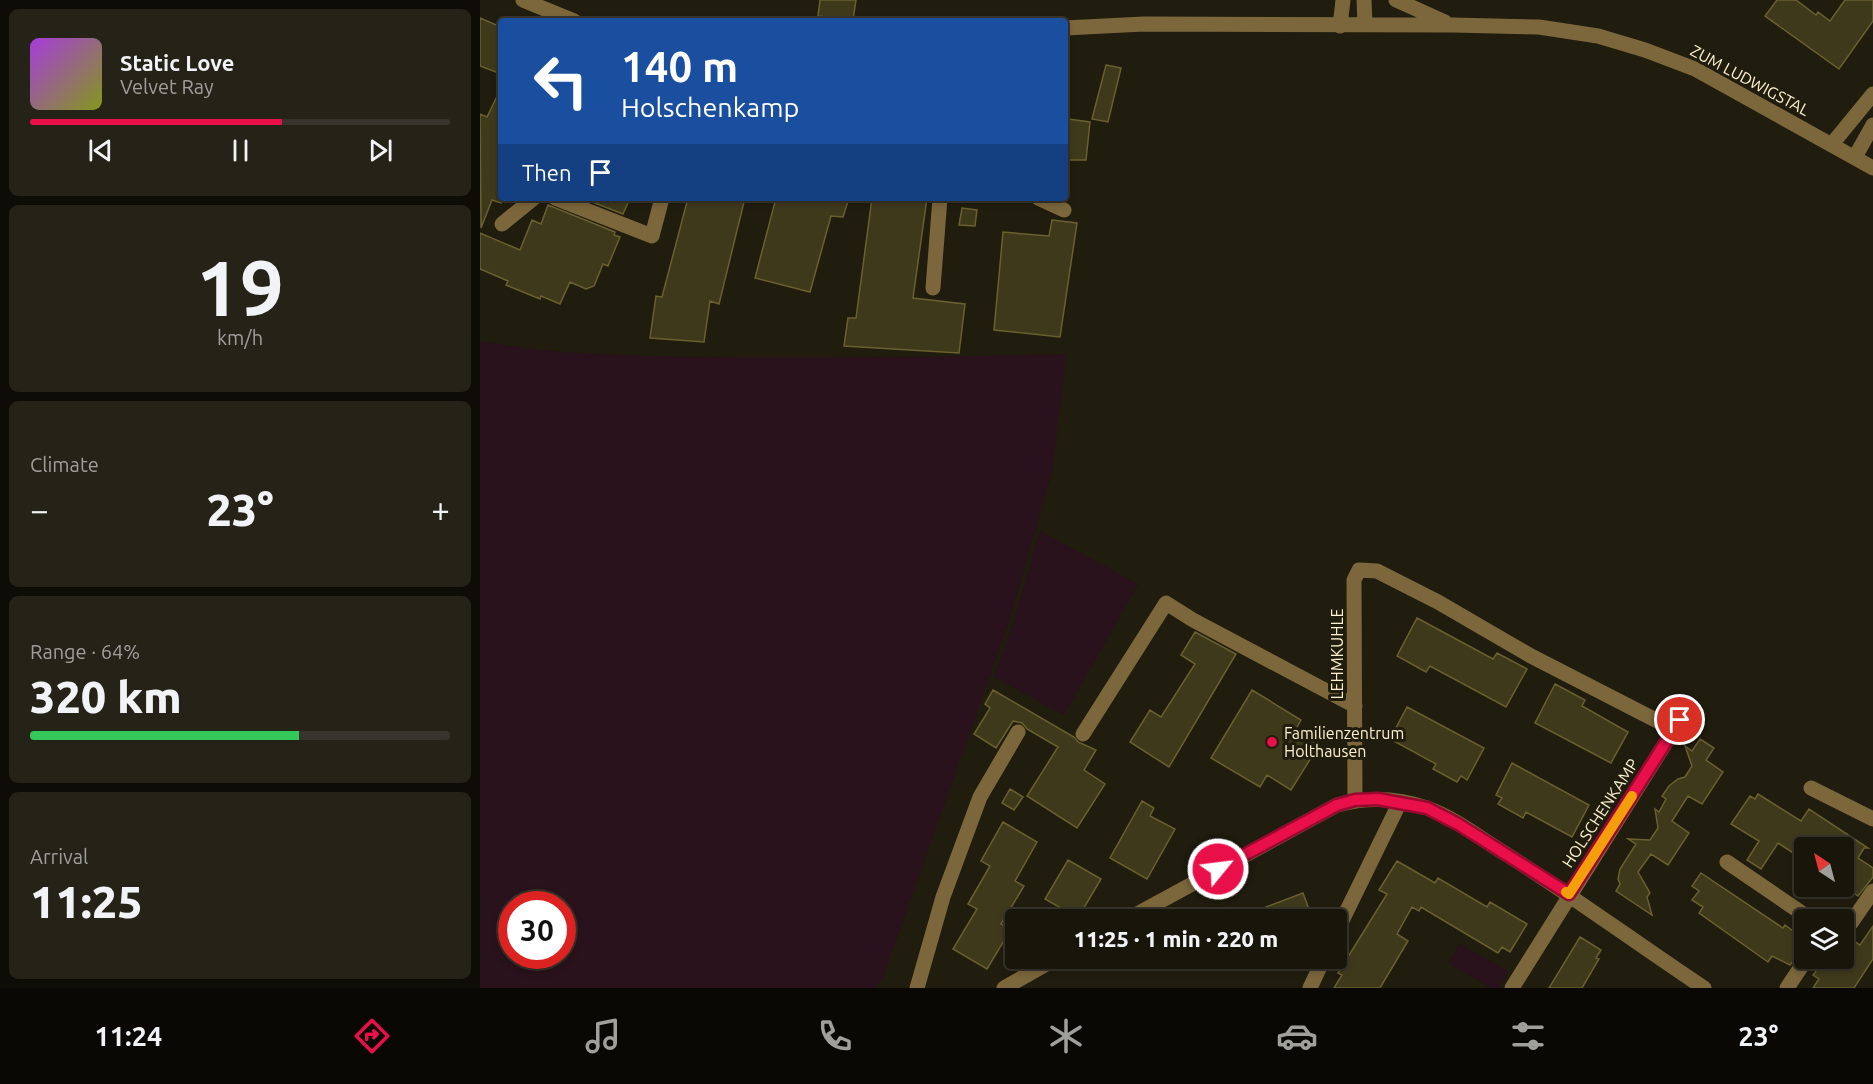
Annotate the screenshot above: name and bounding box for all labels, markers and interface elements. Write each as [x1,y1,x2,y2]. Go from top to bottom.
street label: ZUM LUDWIGSTAL [1687,41,1813,119]
icon: left [522,42,600,120]
text: 140 m [621,43,738,90]
text: Static Love [120,50,235,75]
text: Velvet Ray [120,75,214,98]
text: Holschenkamp [621,92,799,122]
icon: previous [84,134,117,167]
icon: pause [224,134,257,167]
icon: next [364,134,397,167]
icon: arrive [584,156,617,189]
text: Then [522,160,572,185]
text: 19 [196,243,284,331]
text: km/h [217,326,263,349]
text: Climate [30,453,99,476]
text: 23° [206,484,274,535]
text: − [30,491,49,528]
text: + [431,491,450,528]
street label: LEHMKUHLE [1328,608,1346,700]
text: Range · 64% [30,640,140,663]
text: 320 km [30,671,182,722]
pin [1654,694,1705,745]
icon: arrive [1663,703,1696,736]
place label: Familienzentrum Holthausen [1284,724,1404,760]
marker: Familienzentrum Holthausen [1265,735,1279,749]
street label: HOLSCHENKAMP [1558,755,1642,871]
position arrow [1186,837,1250,901]
north arrow [1794,837,1854,897]
map controls [1794,837,1854,969]
text: Arrival [30,845,88,868]
text: 11:25 [30,876,143,927]
speed limit sign: 30 [498,891,576,969]
button: layers [1794,909,1854,969]
text: 11:25 · 1 min · 220 m [1074,926,1278,951]
icon: directions [351,1015,393,1057]
icon: music [582,1015,624,1057]
icon: phone [814,1015,856,1057]
icon: climate [1045,1015,1087,1057]
icon: car [1276,1015,1318,1057]
icon: filters [1507,1015,1549,1057]
text: 11:24 [95,1021,162,1051]
text: 23° [1738,1021,1778,1051]

